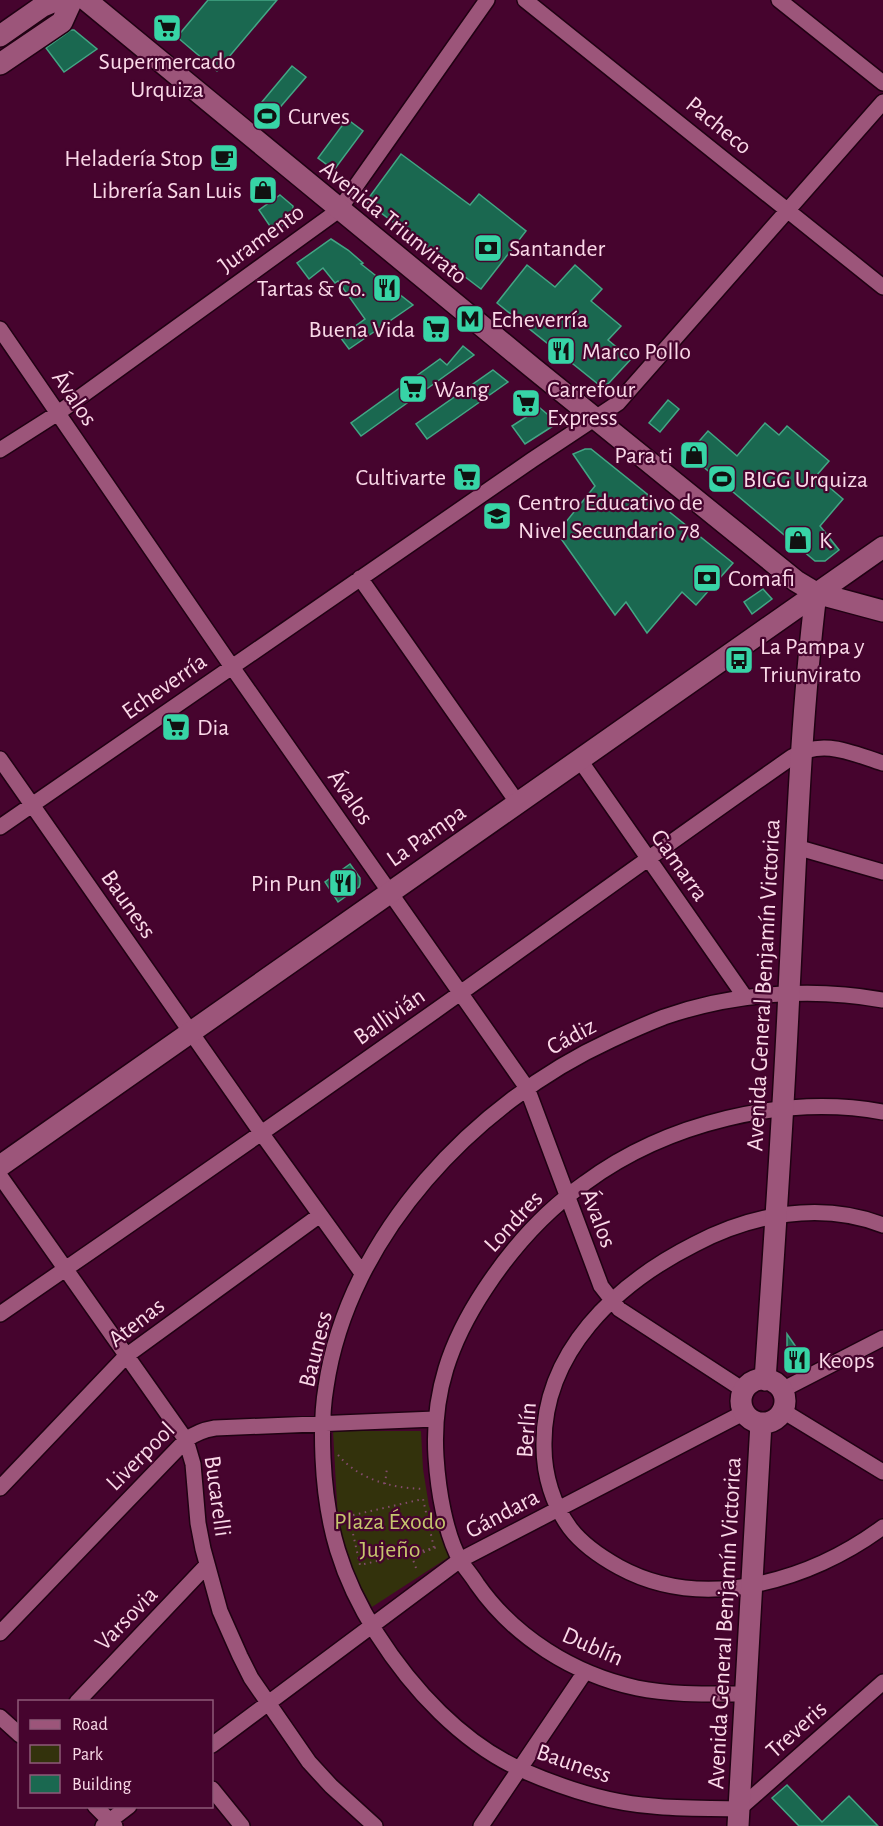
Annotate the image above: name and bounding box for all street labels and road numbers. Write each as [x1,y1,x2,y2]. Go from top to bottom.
street label: Pacheco [681,92,756,159]
street label: Avenida Triunvirato [315,156,471,289]
street label: Juramento [214,200,309,278]
street label: Ávalos [47,365,103,431]
street label: Echeverría [118,649,211,724]
street label: Ávalos [323,765,379,829]
street label: La Pampa [383,800,470,872]
street label: Avenida General Benjamín Victorica [743,818,785,1152]
street label: Gamarra [646,825,712,906]
street label: Bauness [96,866,160,943]
street label: Ballivián [350,984,430,1050]
street label: Cádiz [543,1014,600,1060]
street label: Ávalos [576,1185,622,1251]
street label: Londres [480,1187,548,1257]
street label: Atenas [104,1294,169,1352]
street label: Bauness [295,1309,337,1390]
street label: Berlín [513,1401,541,1459]
street label: Liverpool [102,1418,180,1496]
street label: Bucarelli [199,1454,235,1538]
street label: Avenida General Benjamín Victorica [704,1456,746,1790]
street label: Gándara [462,1485,543,1543]
street label: Varsovia [91,1582,163,1655]
street label: Dublín [558,1623,627,1671]
street label: Treveris [762,1697,832,1763]
street label: Bauness [533,1740,614,1788]

